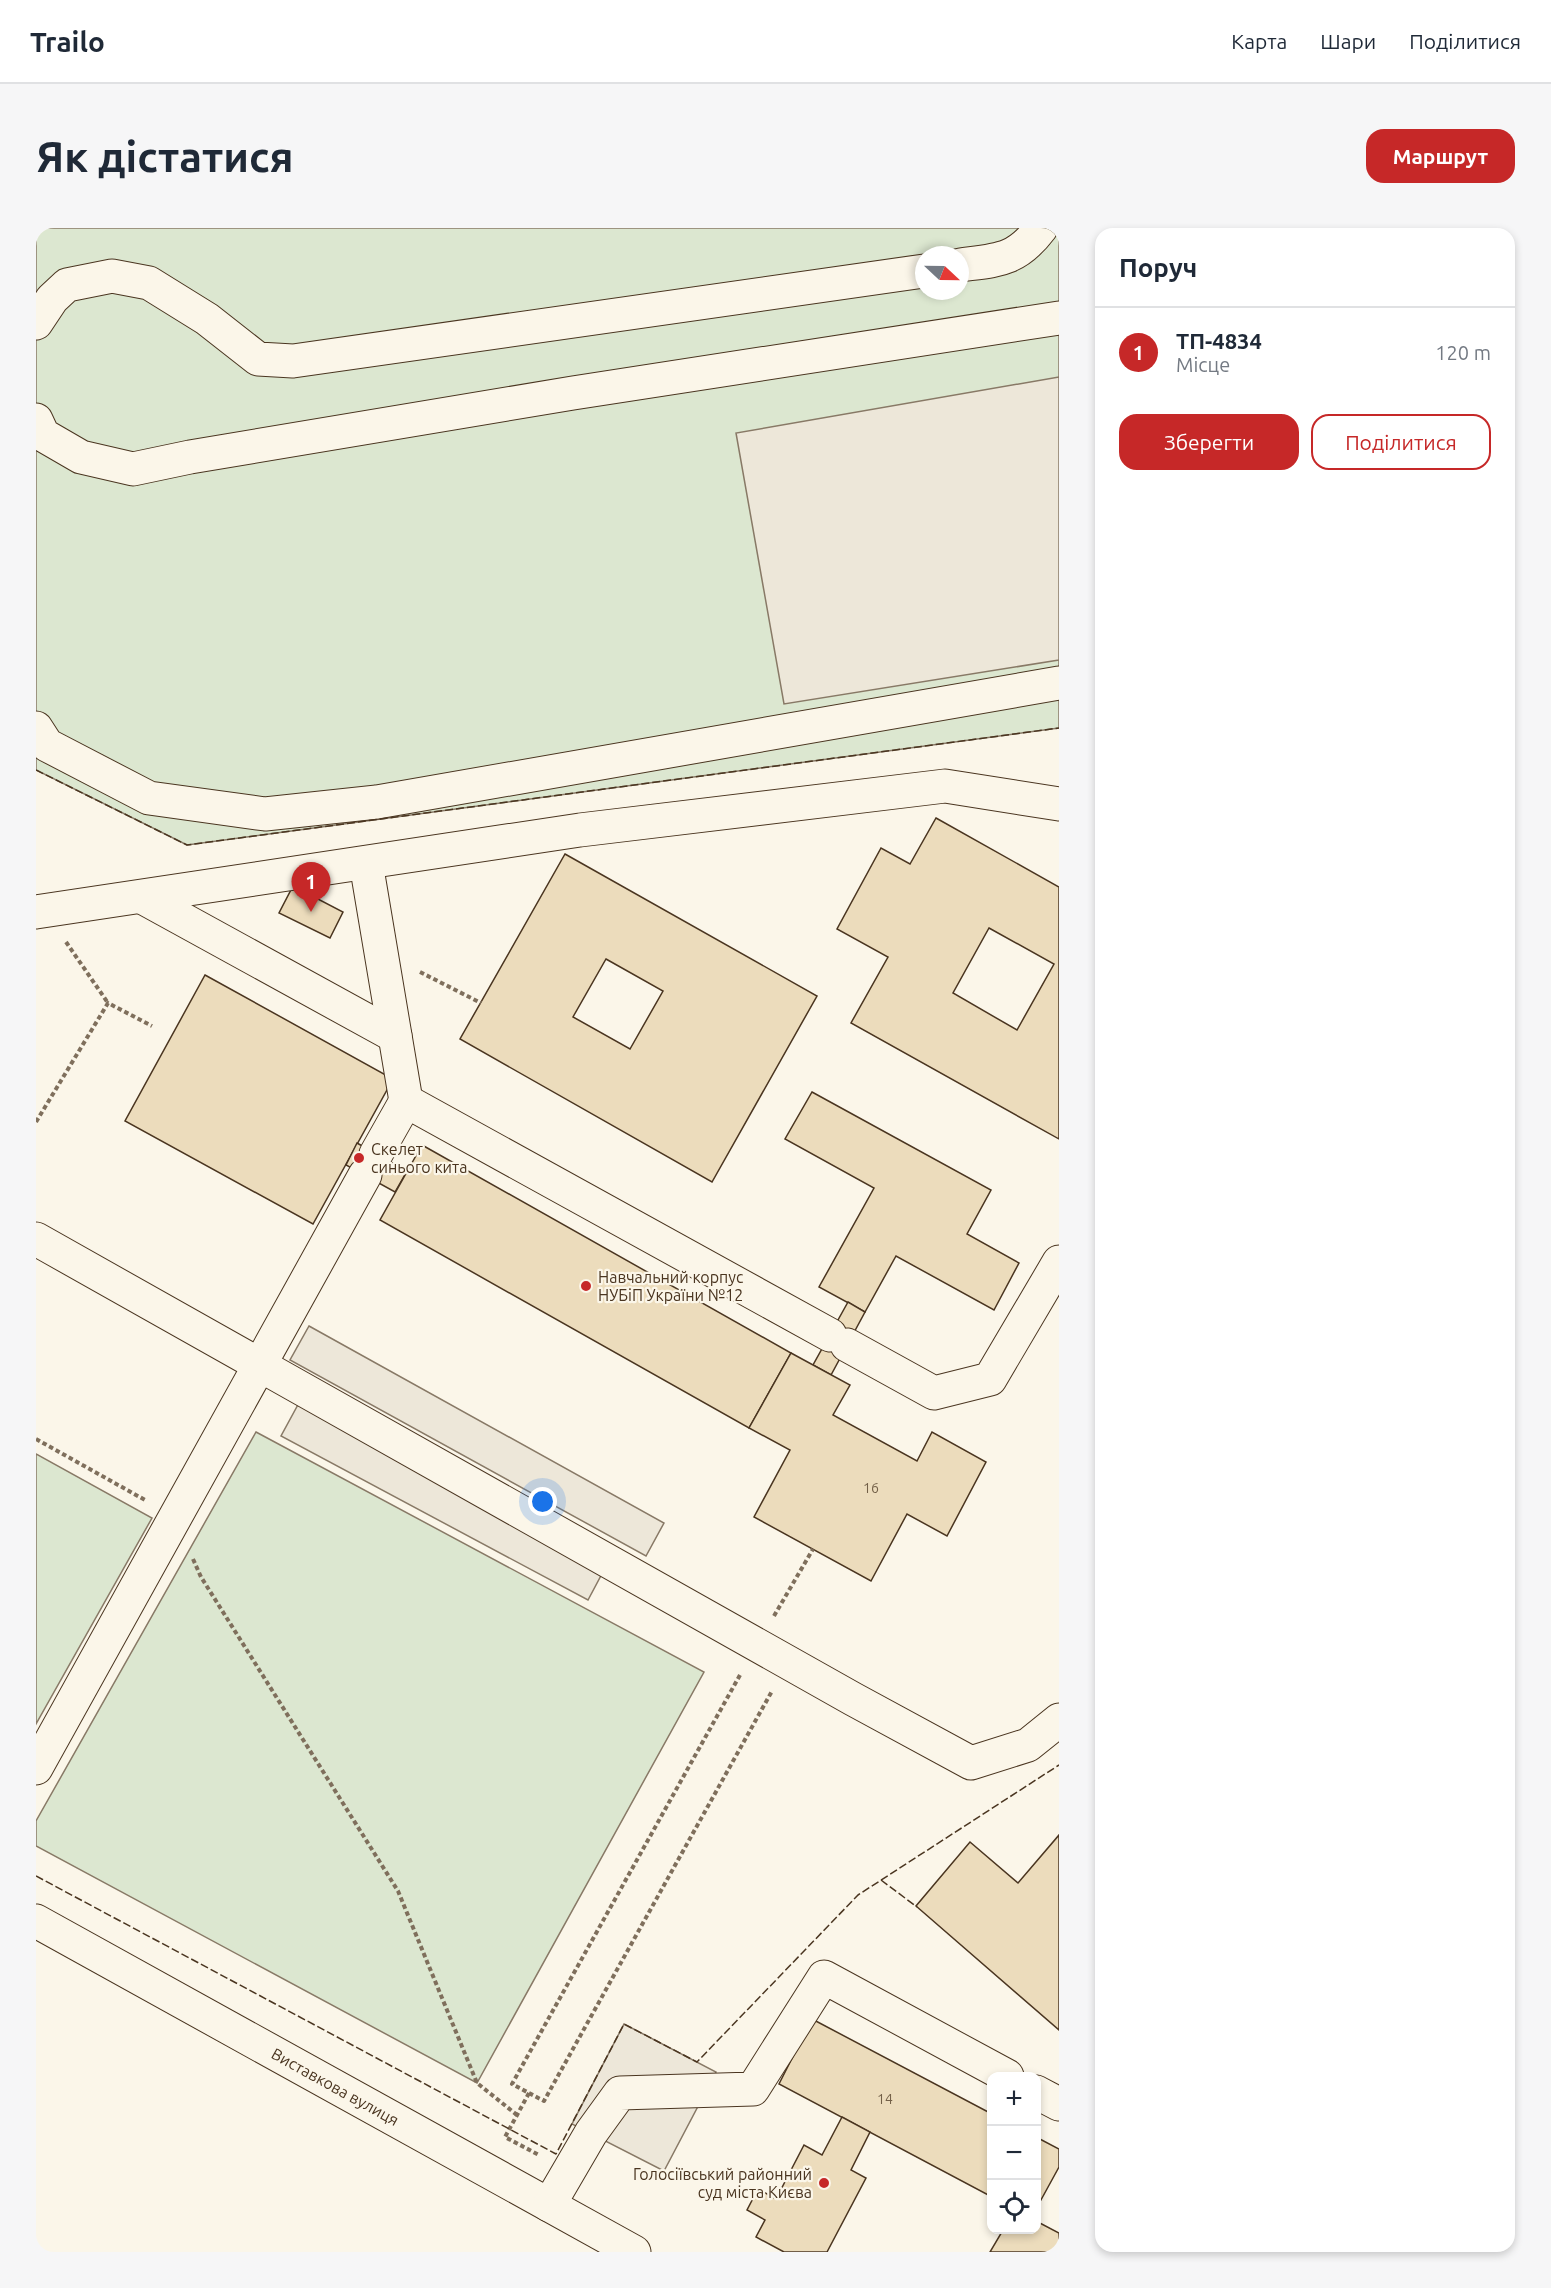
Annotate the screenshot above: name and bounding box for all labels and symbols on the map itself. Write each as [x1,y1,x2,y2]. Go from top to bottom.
north arrow [915,246,969,300]
pin: 1 [292,862,330,912]
place label: Скелет синього кита [371,1140,467,1176]
marker: Скелет синього кита [352,1151,366,1165]
place label: Навчальний корпус НУБіП України №12 [598,1268,744,1304]
marker: Навчальний корпус НУБіП України №12 [579,1279,593,1293]
house number: 16 [863,1480,879,1496]
your location [528,1487,557,1516]
street label: Виставкова вулиця [268,2044,402,2129]
house number: 14 [877,2091,893,2107]
place label: Голосіївський районний суд міста Києва [633,2165,812,2201]
marker: Голосіївський районний суд міста Києва [817,2176,831,2190]

